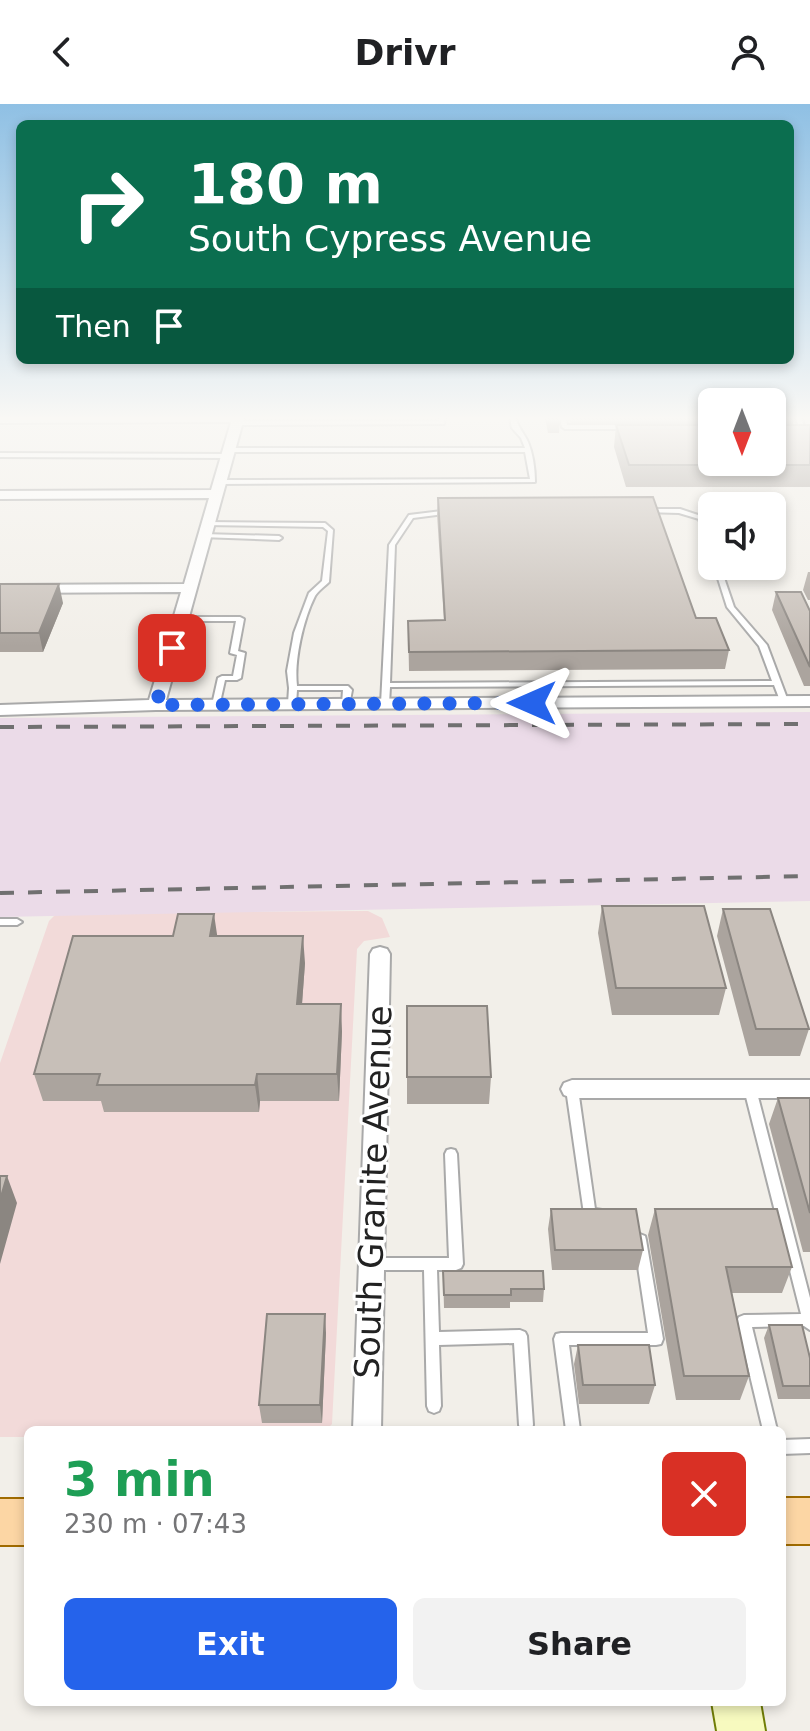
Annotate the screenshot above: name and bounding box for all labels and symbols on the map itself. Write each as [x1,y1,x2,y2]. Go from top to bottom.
north arrow [698,388,786,476]
pin [138,614,206,682]
position arrow [490,661,574,745]
street label: South Granite Avenue [347,1005,399,1379]

